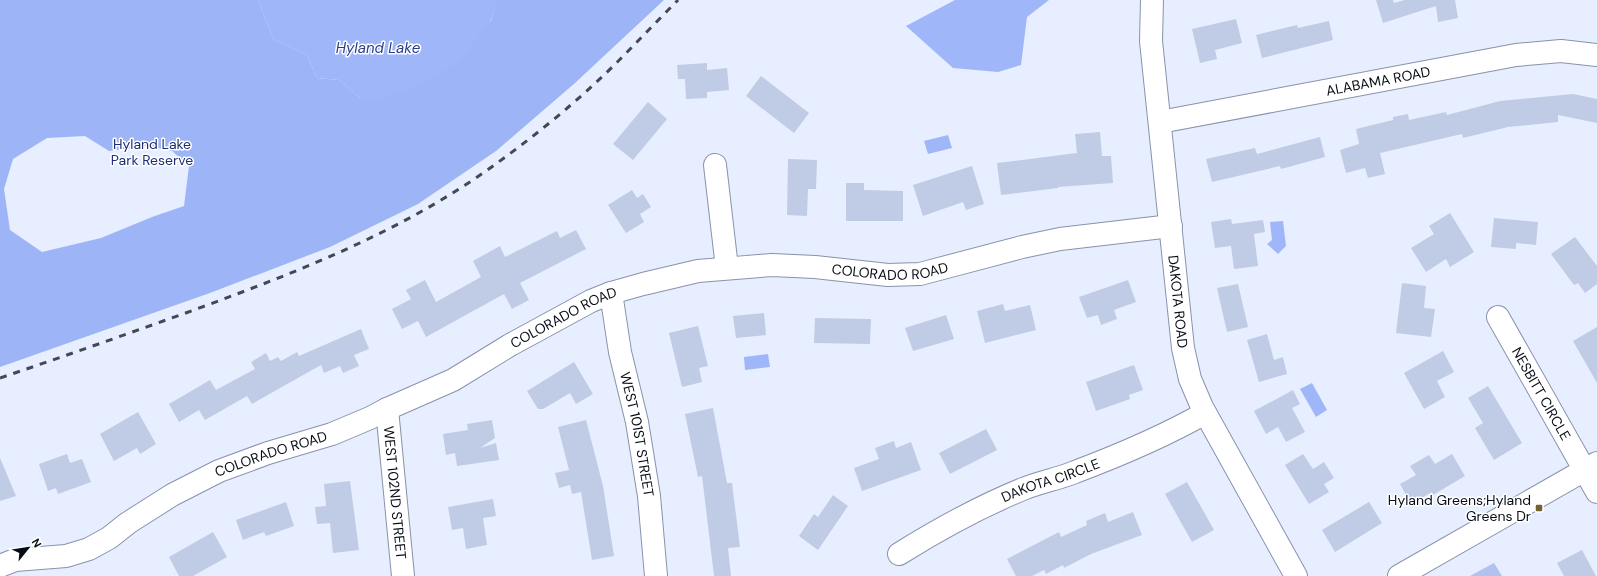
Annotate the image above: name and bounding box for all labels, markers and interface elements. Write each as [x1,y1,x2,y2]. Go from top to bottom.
water label: Hyland Lake [336,38,421,58]
street label: ALABAMA ROAD [1325,62,1432,100]
park label: Hyland Lake Park Reserve [111,135,193,169]
street label: DAKOTA ROAD [1164,254,1192,349]
street label: COLORADO ROAD [831,258,950,284]
street label: COLORADO ROAD [507,283,619,352]
street label: NESBITT CIRCLE [1508,344,1575,443]
street label: WEST 101ST STREET [616,370,658,498]
street label: WEST 102ND STREET [380,425,410,560]
street label: COLORADO ROAD [212,427,329,481]
street label: DAKOTA CIRCLE [998,454,1102,506]
place label: Hyland Greens;Hyland Greens Dr [1388,491,1531,525]
marker: Hyland Greens;Hyland Greens Dr [1534,503,1544,513]
north arrow [8,528,48,568]
text: N [29,536,45,550]

